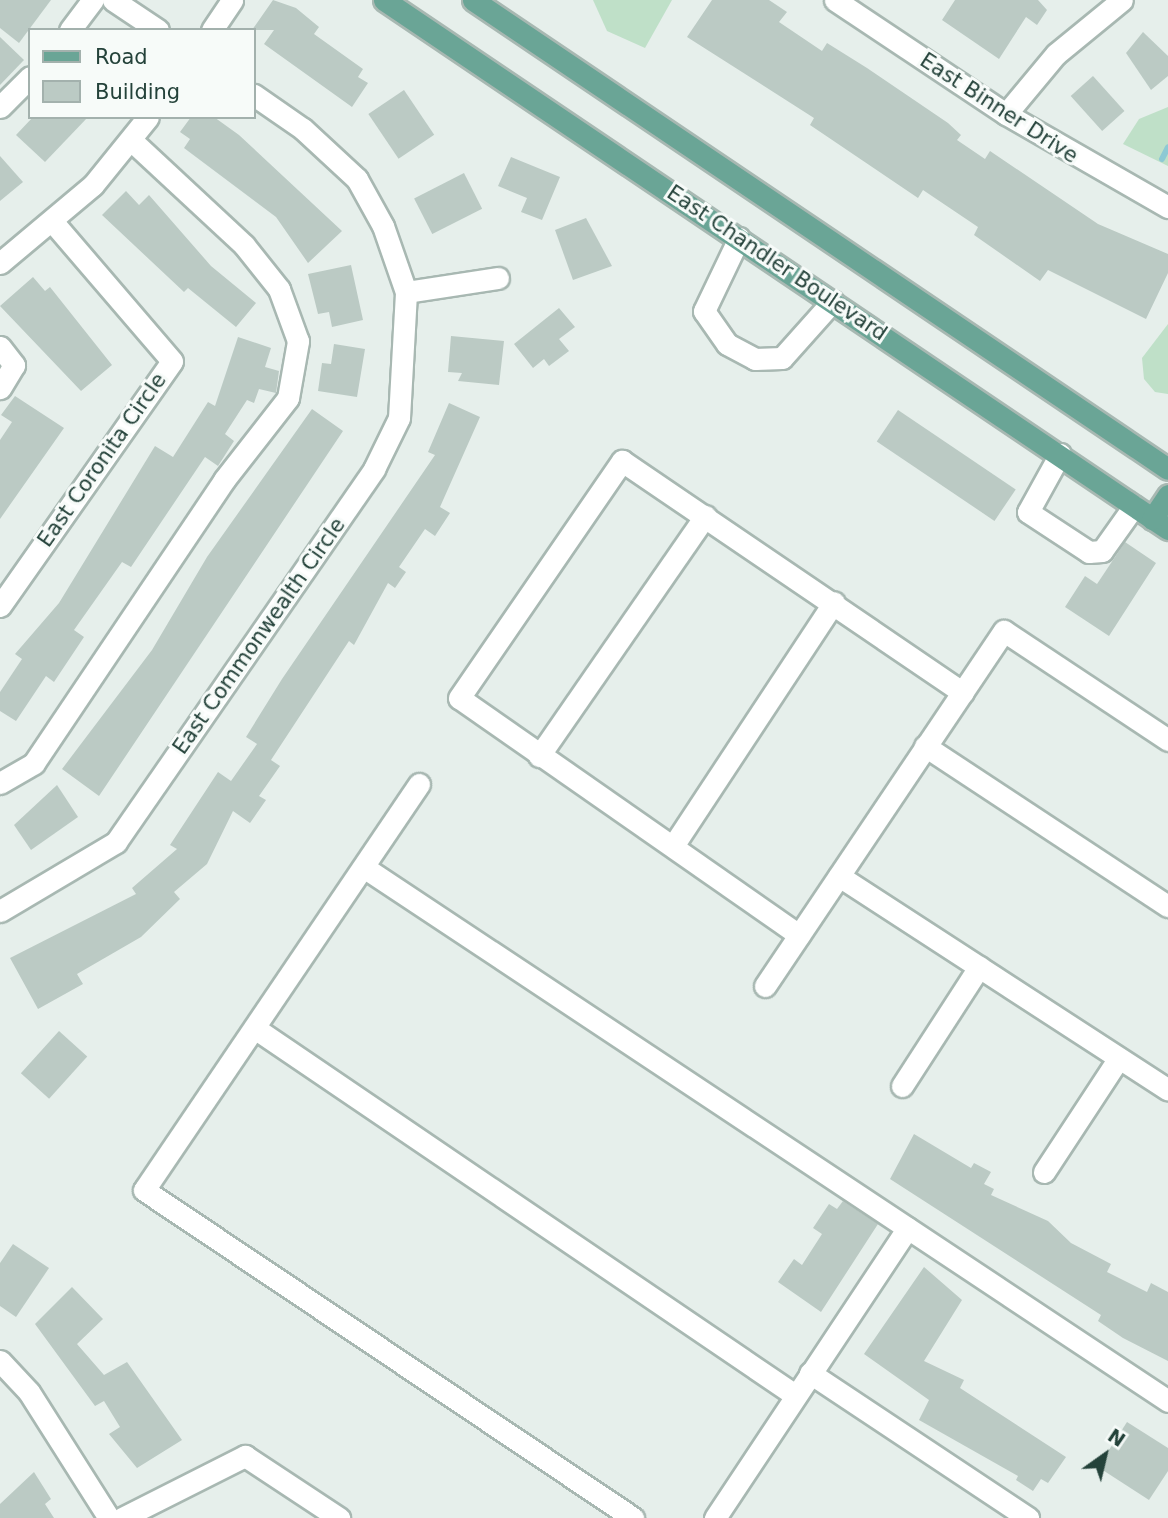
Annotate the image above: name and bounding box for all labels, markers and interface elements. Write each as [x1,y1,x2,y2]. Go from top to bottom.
legend [28,28,256,119]
text: Road [95,45,148,69]
street label: East Binner Drive [915,48,1083,168]
text: Building [95,80,180,104]
street label: East Chandler Boulevard [662,180,892,346]
street label: East Coronita Circle [32,368,172,552]
street label: East Commonwealth Circle [168,513,350,759]
north arrow [1070,1420,1140,1490]
text: N [1104,1424,1129,1451]

